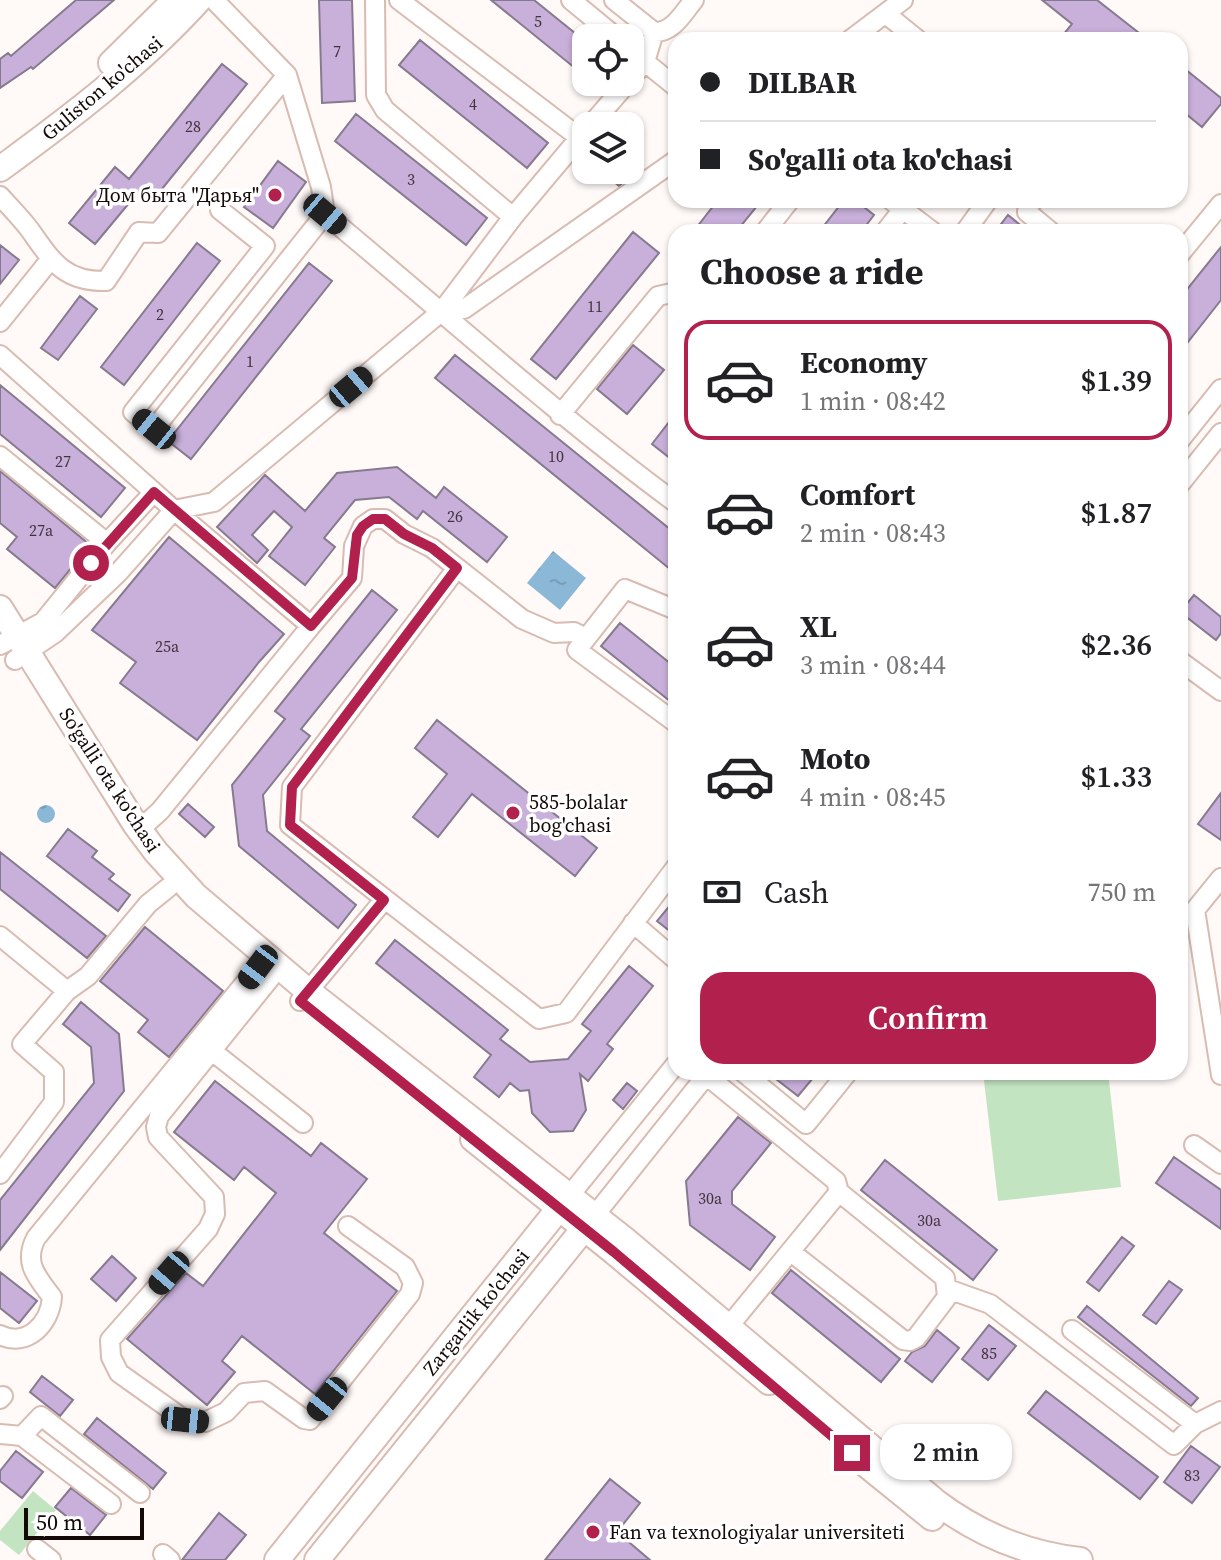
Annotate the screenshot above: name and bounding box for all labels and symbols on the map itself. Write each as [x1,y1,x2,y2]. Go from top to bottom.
house number: 5 [534,10,542,32]
street label: Guliston ko'chasi [36,29,169,147]
house number: 7 [333,40,341,62]
house number: 4 [469,93,477,115]
house number: 28 [185,115,201,137]
house number: 3 [407,168,415,190]
place label: Дом быта "Дарья" [96,181,259,209]
marker: Дом быта "Дарья" [266,186,284,204]
car [299,189,351,239]
house number: 11 [587,295,603,317]
house number: 2 [156,303,164,325]
house number: 1 [246,350,254,372]
car [325,362,377,412]
car [128,405,180,453]
house number: 10 [548,445,564,467]
house number: 27 [55,450,71,472]
house number: 26 [447,505,463,527]
house number: 27a [29,519,54,541]
route start [73,545,109,581]
house number: 25a [155,635,180,657]
street label: So'galli ota ko'chasi [53,702,167,858]
place label: 585-bolalar bog'chasi [529,788,628,839]
marker: 585-bolalar bog'chasi [504,804,522,822]
car [234,941,282,993]
house number: 30a [698,1187,723,1209]
house number: 30a [917,1209,942,1231]
street label: Zargarlik ko'chasi [416,1243,536,1381]
car [144,1247,194,1299]
house number: 85 [981,1342,997,1364]
car [303,1373,351,1425]
car [160,1406,210,1434]
callout: 2 min [880,1425,1012,1481]
route end [834,1435,870,1471]
house number: 83 [1184,1464,1200,1486]
scale bar [24,1504,144,1540]
place label: Fan va texnologiyalar universiteti [609,1518,905,1546]
marker: Fan va texnologiyalar universiteti [584,1523,602,1541]

